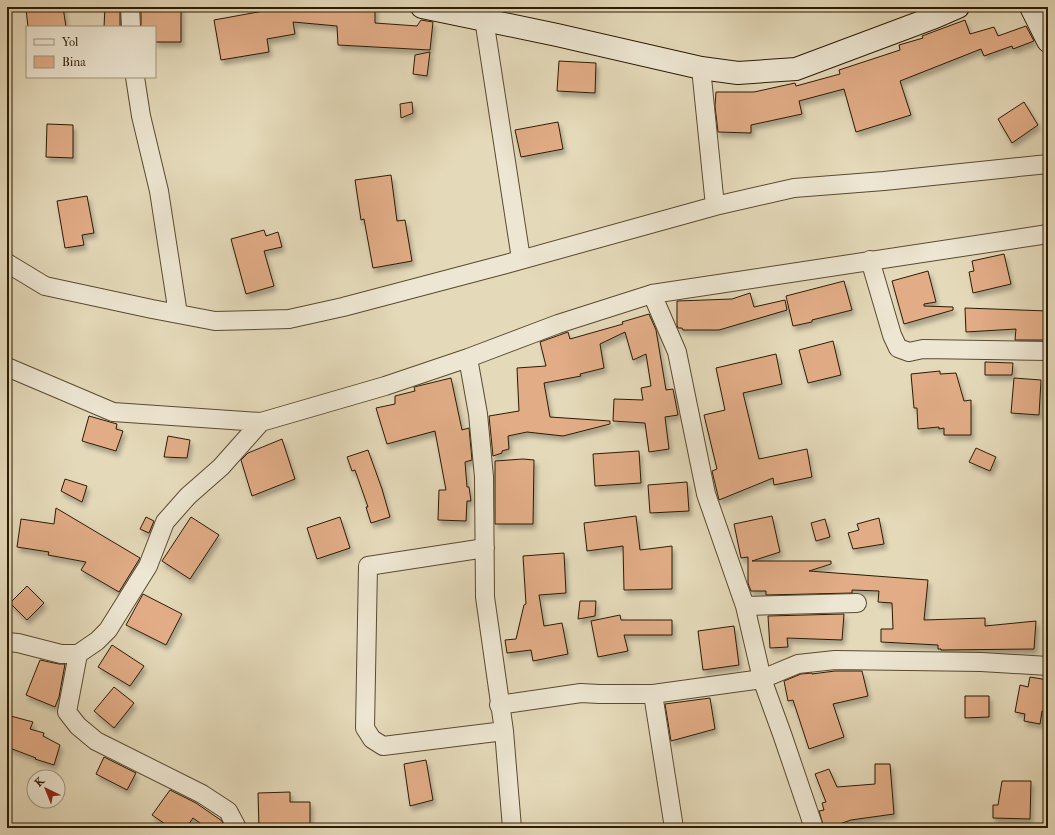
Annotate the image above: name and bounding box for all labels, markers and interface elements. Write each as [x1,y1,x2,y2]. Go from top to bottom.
legend [26,26,156,78]
text: Yol [61,35,79,49]
text: Bina [62,55,86,69]
north arrow [26,769,66,809]
text: K [32,774,48,790]

